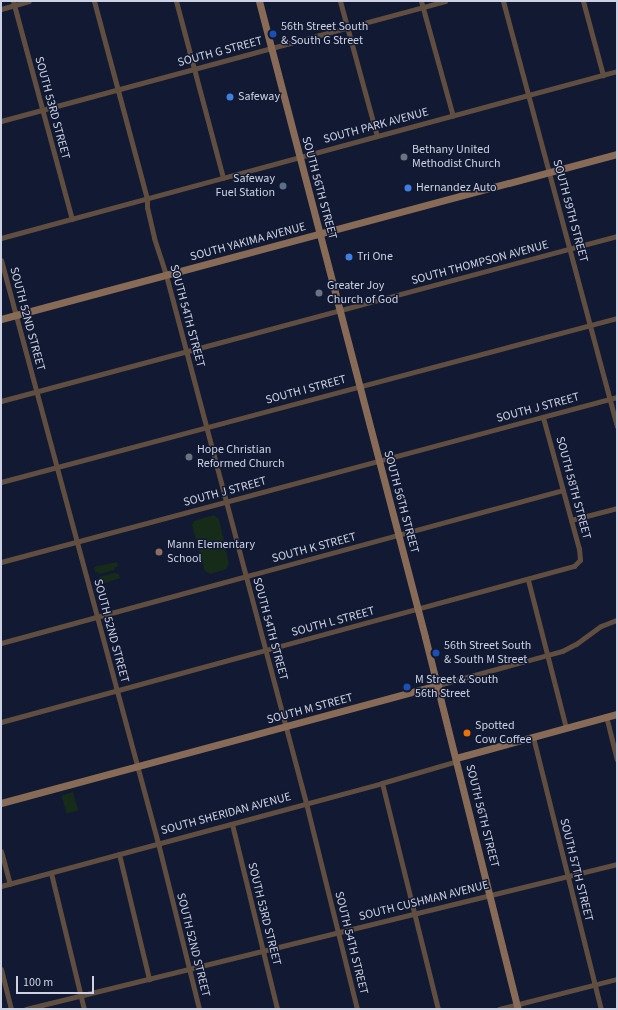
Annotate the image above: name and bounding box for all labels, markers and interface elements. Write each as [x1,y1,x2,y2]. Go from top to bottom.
place label: 56th Street South & South G Street [281,20,368,48]
marker: 56th Street South & South G Street [268,29,278,39]
street label: SOUTH G STREET [176,34,264,70]
street label: SOUTH 53RD STREET [31,55,73,161]
place label: Safeway [238,90,280,104]
marker: Safeway [225,92,235,102]
street label: SOUTH PARK AVENUE [322,105,430,147]
street label: SOUTH 56TH STREET [298,135,340,241]
place label: Bethany United Methodist Church [412,143,500,171]
marker: Bethany United Methodist Church [399,152,409,162]
street label: SOUTH 59TH STREET [549,158,591,264]
place label: Safeway Fuel Station [215,172,275,200]
marker: Safeway Fuel Station [278,181,288,191]
place label: Hernandez Auto [416,181,497,195]
marker: Hernandez Auto [403,183,413,193]
street label: SOUTH YAKIMA AVENUE [189,220,307,264]
street label: SOUTH THOMPSON AVENUE [410,238,550,288]
place label: Tri One [357,250,393,264]
marker: Tri One [344,252,354,262]
street label: SOUTH 54TH STREET [166,263,208,369]
street label: SOUTH 52ND STREET [6,266,48,372]
place label: Greater Joy Church of God [327,279,398,307]
marker: Greater Joy Church of God [314,288,324,298]
street label: SOUTH I STREET [264,372,348,408]
street label: SOUTH J STREET [495,390,581,426]
street label: SOUTH 58TH STREET [552,435,594,541]
place label: Hope Christian Reformed Church [197,443,285,471]
street label: SOUTH 56TH STREET [380,449,422,555]
marker: Hope Christian Reformed Church [184,452,194,462]
street label: SOUTH J STREET [182,474,268,510]
street label: SOUTH K STREET [270,530,358,566]
place label: Mann Elementary School [167,538,255,566]
marker: Mann Elementary School [154,547,164,557]
street label: SOUTH 54TH STREET [249,576,291,682]
street label: SOUTH 52ND STREET [90,578,132,684]
street label: SOUTH L STREET [290,604,376,640]
place label: 56th Street South & South M Street [444,639,531,667]
marker: 56th Street South & South M Street [431,648,441,658]
place label: M Street & South 56th Street [415,673,498,701]
marker: M Street & South 56th Street [402,682,412,692]
street label: SOUTH M STREET [265,691,355,727]
place label: Spotted Cow Coffee [475,719,531,747]
marker: Spotted Cow Coffee [462,728,472,738]
street label: SOUTH 56TH STREET [462,763,502,869]
street label: SOUTH SHERIDAN AVENUE [159,790,293,838]
street label: SOUTH 57TH STREET [556,817,596,923]
street label: SOUTH 53RD STREET [244,861,284,967]
street label: SOUTH CUSHMAN AVENUE [358,878,490,924]
street label: SOUTH 54TH STREET [331,890,371,996]
street label: SOUTH 52ND STREET [173,891,213,999]
scale bar [18,968,96,994]
text: 100 m [23,974,53,991]

